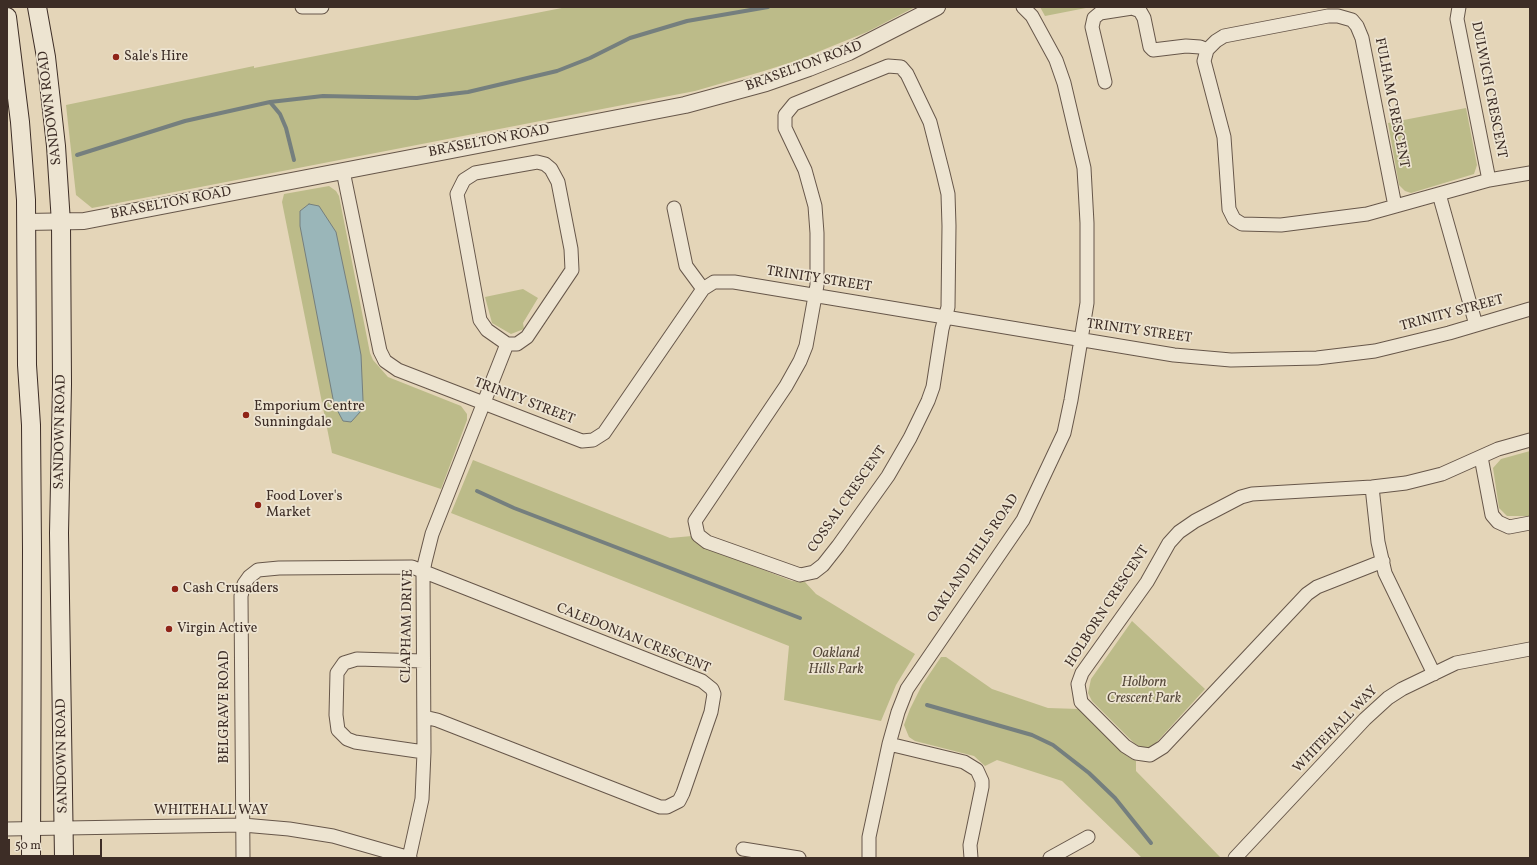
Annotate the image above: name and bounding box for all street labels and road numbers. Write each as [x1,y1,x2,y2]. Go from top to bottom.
street label: DULWICH CRESCENT [1466,20,1510,160]
street label: FULHAM CRESCENT [1370,36,1412,170]
street label: BRASELTON ROAD [743,38,865,96]
street label: SANDOWN ROAD [36,50,66,166]
street label: BRASELTON ROAD [427,122,551,162]
street label: BRASELTON ROAD [109,184,233,224]
street label: TRINITY STREET [765,263,873,297]
street label: TRINITY STREET [1398,292,1506,336]
street label: TRINITY STREET [1085,316,1193,348]
street label: SANDOWN ROAD [52,374,70,490]
street label: TRINITY STREET [471,375,577,429]
street label: COSSAL CRESCENT [805,444,891,556]
street label: OAKLAND HILLS ROAD [925,491,1023,627]
street label: HOLBORN CRESCENT [1062,543,1154,671]
street label: CLAPHAM DRIVE [399,569,417,683]
street label: CALEDONIAN CRESCENT [553,600,713,678]
street label: BELGRAVE ROAD [217,651,233,763]
street label: WHITEHALL WAY [1290,683,1382,777]
street label: SANDOWN ROAD [54,698,72,814]
street label: WHITEHALL WAY [154,803,268,819]

